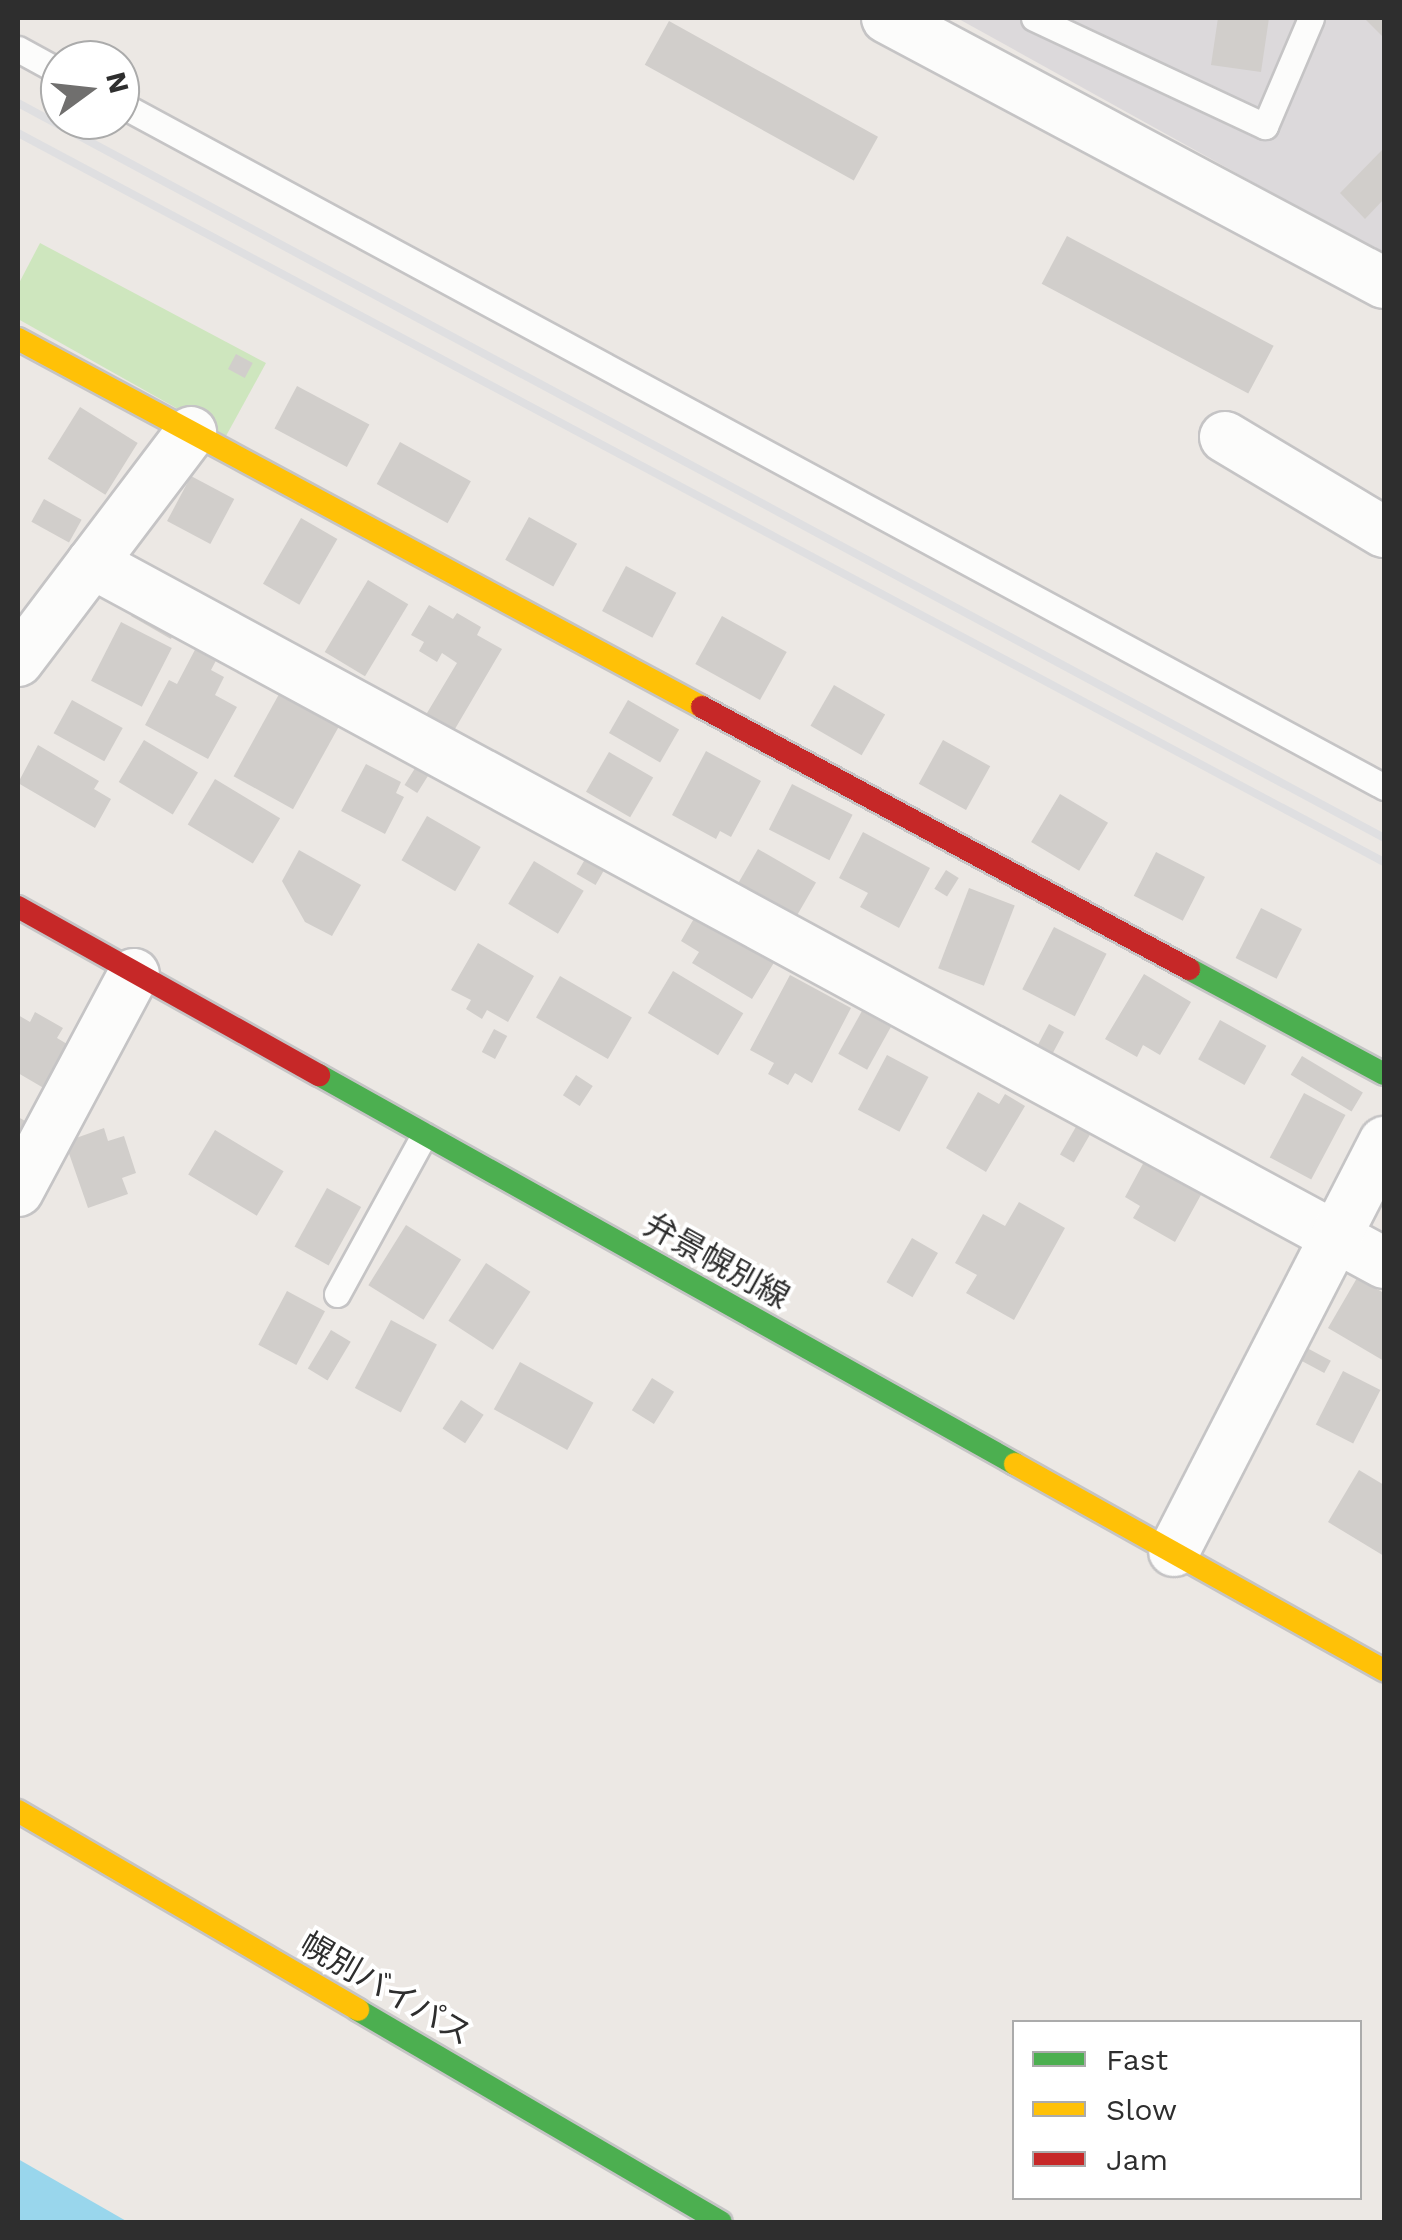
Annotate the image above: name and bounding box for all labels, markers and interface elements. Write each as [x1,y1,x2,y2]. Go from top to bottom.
north arrow [40,40,140,140]
text: N [99,68,136,97]
street label: 弁景幌別線 [638,1205,796,1317]
street label: 幌別バイパス [293,1924,479,2054]
legend [1012,2020,1362,2200]
text: Fast [1106,2042,1168,2077]
text: Slow [1106,2092,1177,2127]
text: Jam [1106,2142,1168,2177]

